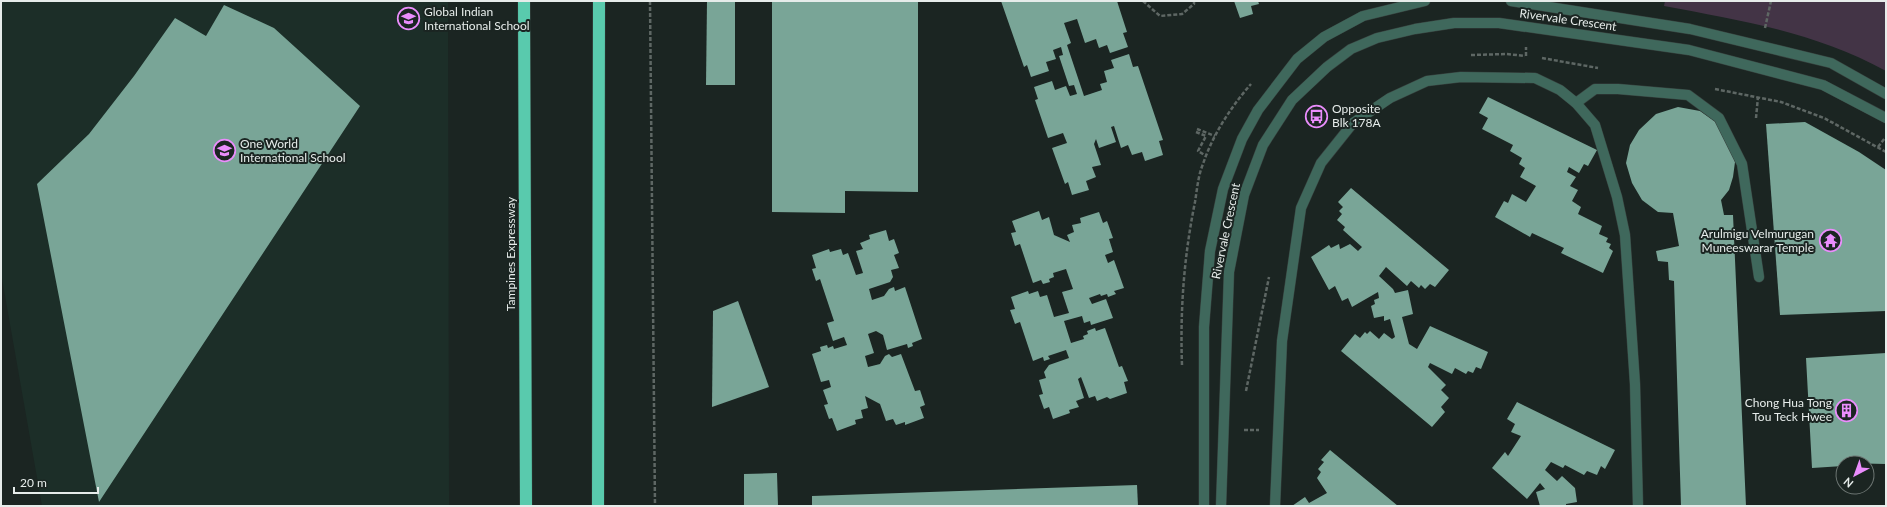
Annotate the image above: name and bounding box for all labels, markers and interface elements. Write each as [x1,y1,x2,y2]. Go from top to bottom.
place label: Global Indian International School [424,4,530,33]
street label: Rivervale Crescent [1519,5,1618,34]
school or university icon: Global Indian International School [396,6,422,32]
place label: Opposite Blk 178A [1332,101,1382,130]
bus stop icon: Opposite Blk 178A [1304,103,1330,129]
place label: One World International School [240,136,346,165]
school or university icon: One World International School [212,138,238,164]
street label: Rivervale Crescent [1208,181,1243,280]
street label: Tampines Expressway [503,196,518,311]
place label: Arulmigu Velmurugan Muneeswarar Temple [1701,226,1814,255]
temple icon: Arulmigu Velmurugan Muneeswarar Temple [1817,228,1843,254]
place label: Chong Hua Tong Tou Teck Hwee [1745,395,1832,424]
building icon: Chong Hua Tong Tou Teck Hwee [1834,397,1860,423]
north arrow [1835,455,1875,495]
scale bar [14,469,98,495]
text: 20 m [20,475,47,490]
text: N [1841,475,1856,491]

